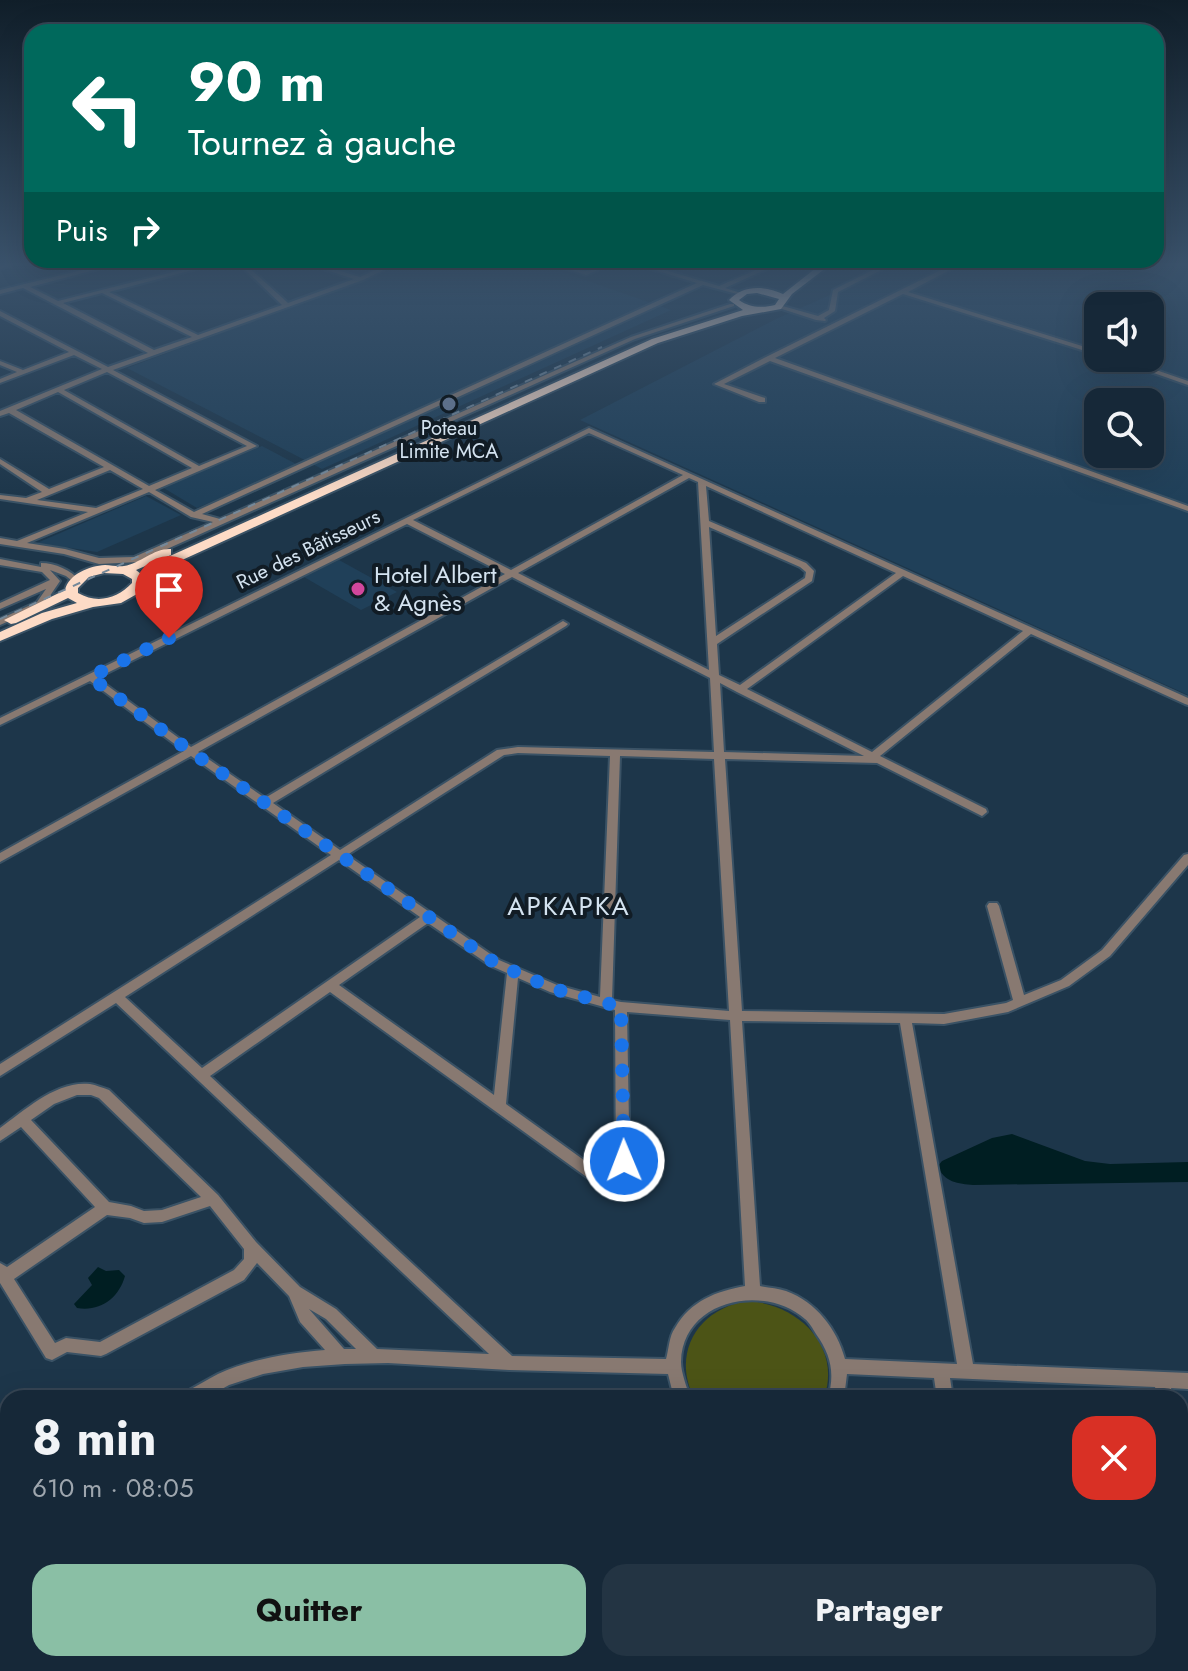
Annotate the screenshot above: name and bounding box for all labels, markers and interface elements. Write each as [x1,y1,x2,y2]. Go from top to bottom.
text: 90 m [188,41,325,122]
icon: left [56,56,160,160]
text: Tournez à gauche [188,116,456,168]
icon: right [123,208,167,252]
text: Puis [56,209,107,252]
map controls [1084,292,1164,468]
button: sound [1084,292,1164,372]
button: search [1084,388,1164,468]
marker: Poteau Limite MCA [440,395,458,413]
place label: Poteau Limite MCA [400,414,499,466]
street label: Rue des Bâtisseurs [232,502,385,597]
pin [135,556,203,638]
place label: Hotel Albert & Agnès [374,557,497,620]
icon: arrive [147,568,191,612]
marker: Hotel Albert & Agnès [349,580,367,598]
district label: APKAPKA [507,887,631,925]
position arrow [582,1119,666,1203]
text: 8 min [32,1404,157,1473]
button: close [1072,1416,1156,1500]
text: 610 m · 08:05 [32,1469,194,1507]
button: Quitter [32,1564,586,1656]
button: Partager [602,1564,1156,1656]

